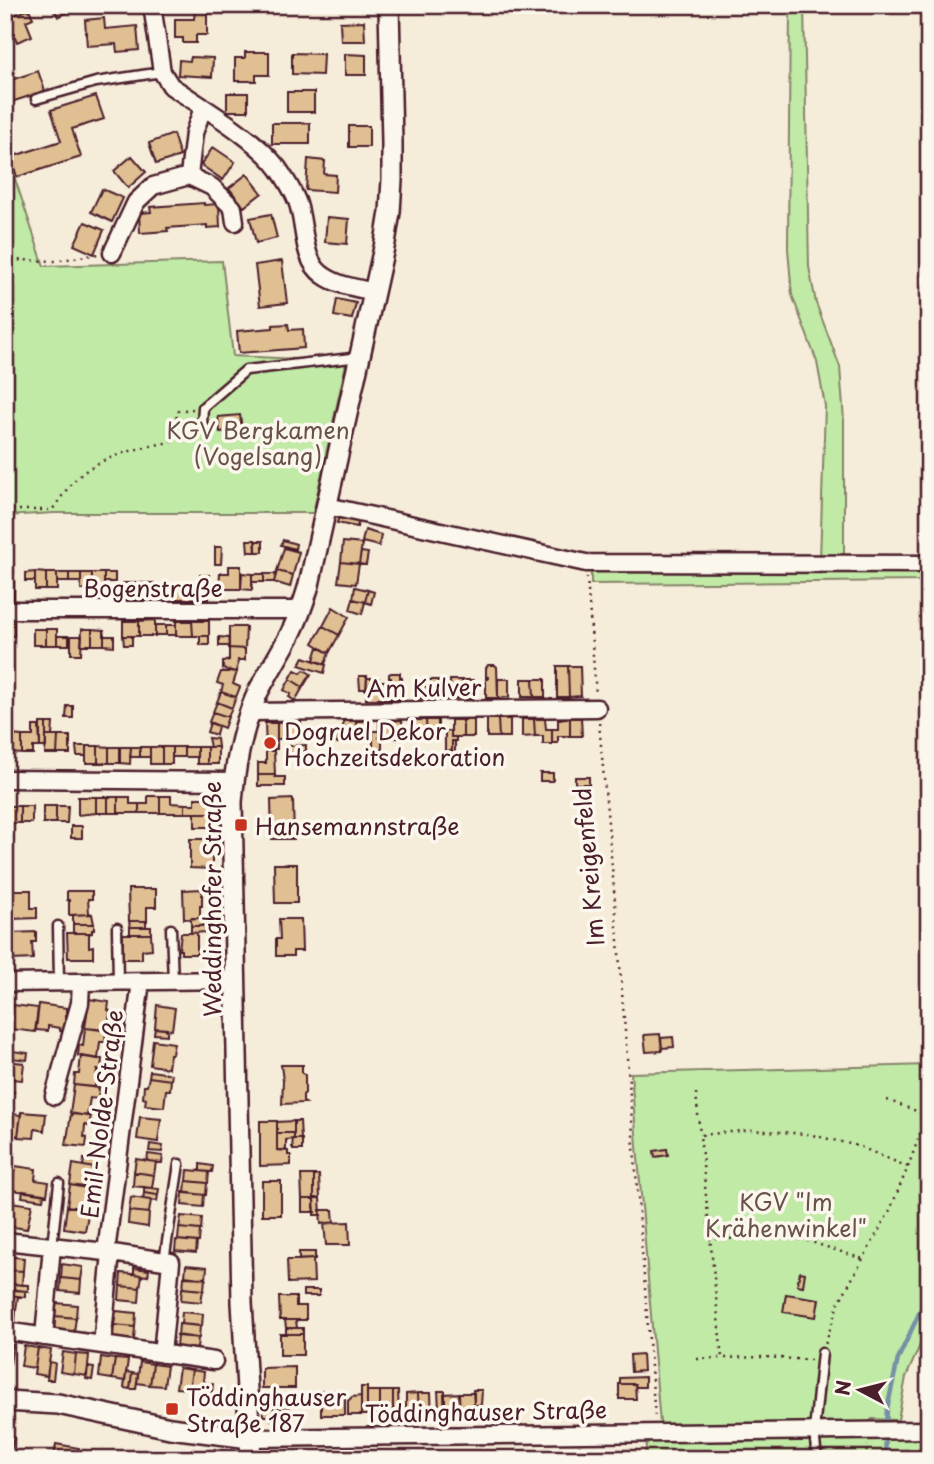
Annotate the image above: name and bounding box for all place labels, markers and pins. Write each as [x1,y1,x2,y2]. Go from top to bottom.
place label: Dogruel Dekor Hochzeitsdekoration [284,713,505,774]
marker: Dogruel Dekor Hochzeitsdekoration [262,735,278,751]
place label: Hansemannstraße [255,808,459,843]
marker: Hansemannstraße [233,817,249,833]
place label: Töddinghauser Straße 187 [186,1379,347,1440]
marker: Töddinghauser Straße 187 [164,1401,180,1417]

